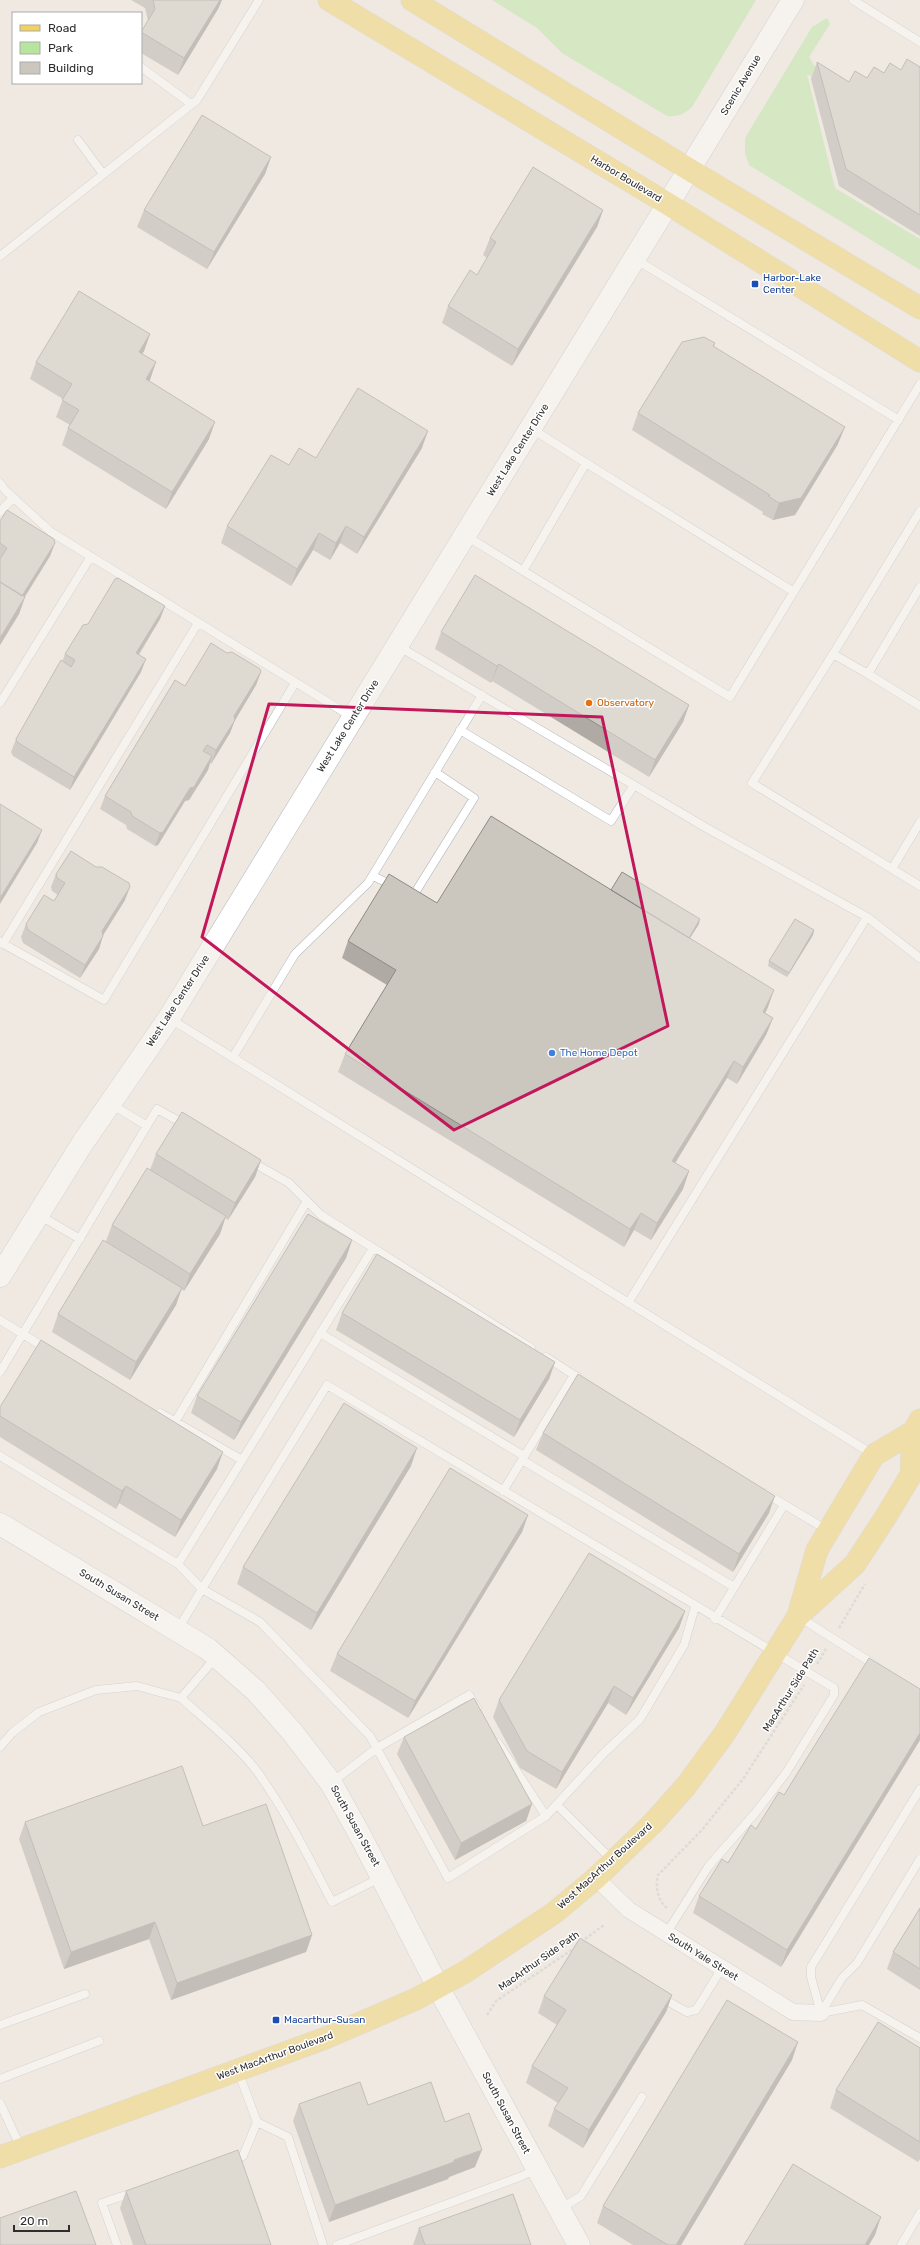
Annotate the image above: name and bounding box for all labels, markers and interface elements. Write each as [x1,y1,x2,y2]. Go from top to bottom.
legend [12,12,142,84]
text: Road [48,21,76,35]
text: Park [48,41,74,55]
street label: Scenic Avenue [718,52,764,117]
text: Building [48,61,94,75]
street label: Harbor Boulevard [588,153,664,205]
place label: Harbor-Lake Center [763,272,821,296]
marker: Harbor-Lake Center [750,279,760,289]
street label: West Lake Center Drive [485,401,552,498]
street label: West Lake Center Drive [315,677,382,774]
place label: Observatory [597,697,654,709]
marker: Observatory [584,698,594,708]
street label: West Lake Center Drive [144,953,212,1049]
place label: The Home Depot [560,1047,638,1059]
marker: The Home Depot [547,1048,557,1058]
street label: South Susan Street [77,1566,161,1624]
street label: MacArthur Side Path [760,1646,822,1734]
street label: South Susan Street [328,1783,382,1869]
street label: West MacArthur Boulevard [555,1820,655,1912]
street label: MacArthur Side Path [496,1929,582,1993]
street label: South Yale Street [666,1931,740,1983]
place label: Macarthur-Susan [284,2014,365,2026]
marker: Macarthur-Susan [271,2015,281,2025]
street label: West MacArthur Boulevard [215,2029,335,2083]
street label: South Susan Street [479,2070,533,2156]
scale bar [14,2207,69,2233]
text: 20 m [20,2214,48,2228]

